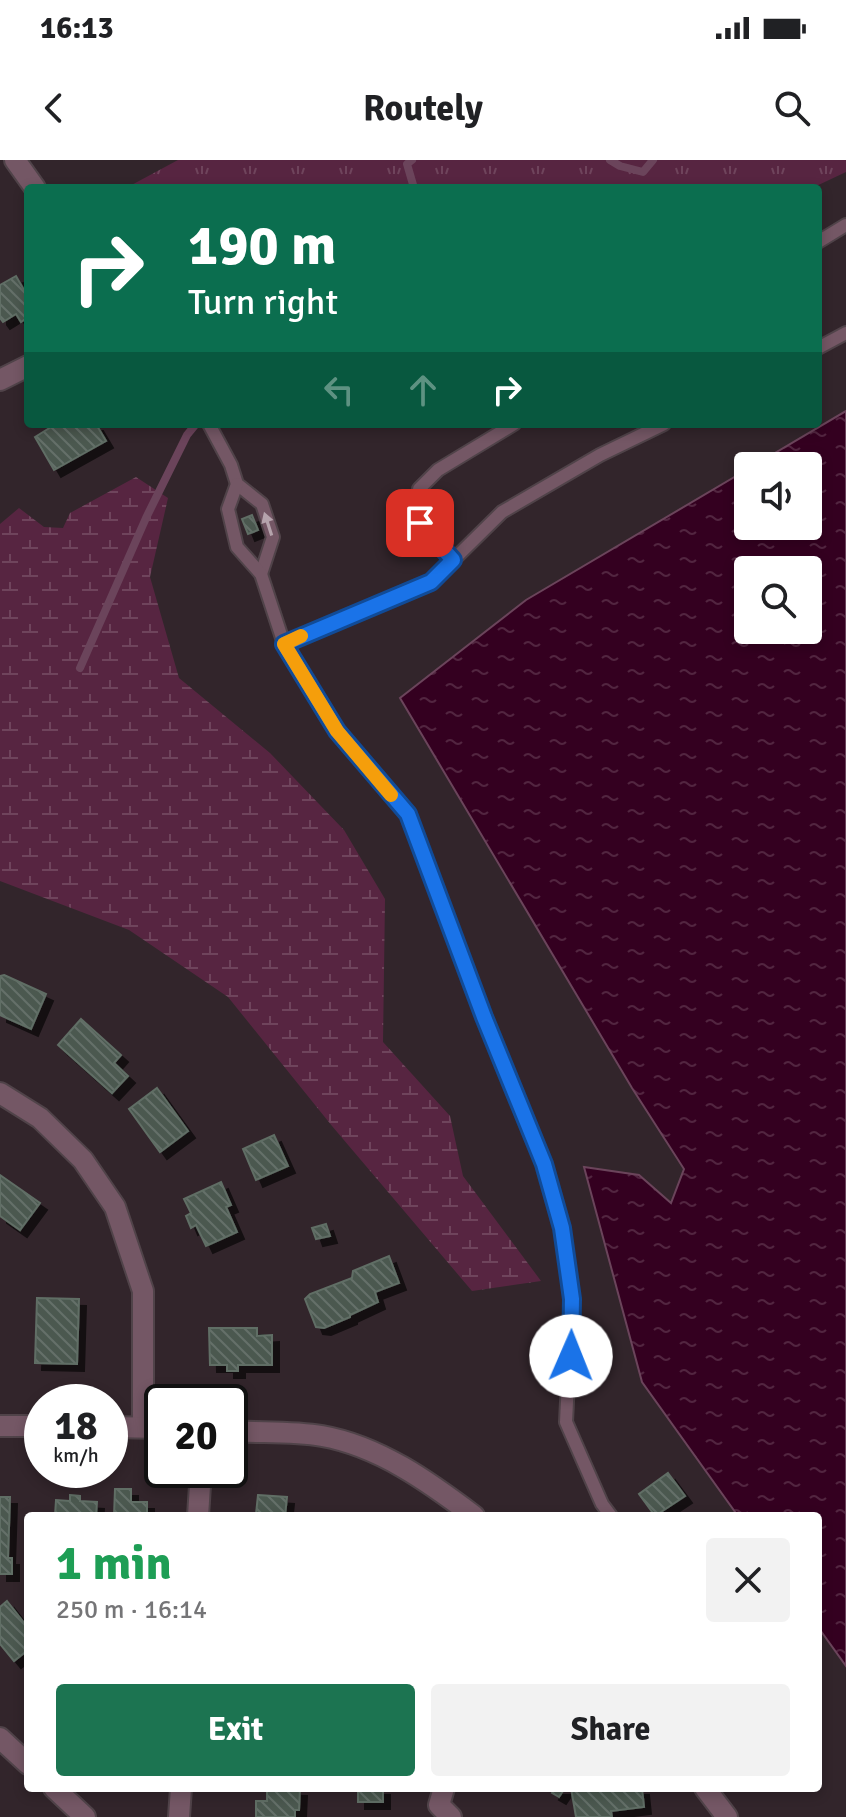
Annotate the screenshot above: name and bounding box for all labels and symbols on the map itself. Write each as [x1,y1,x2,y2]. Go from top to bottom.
pin [386,489,454,557]
one-way arrow [262,511,274,535]
position arrow [529,1314,613,1398]
speed limit sign: 20 [144,1384,248,1488]

